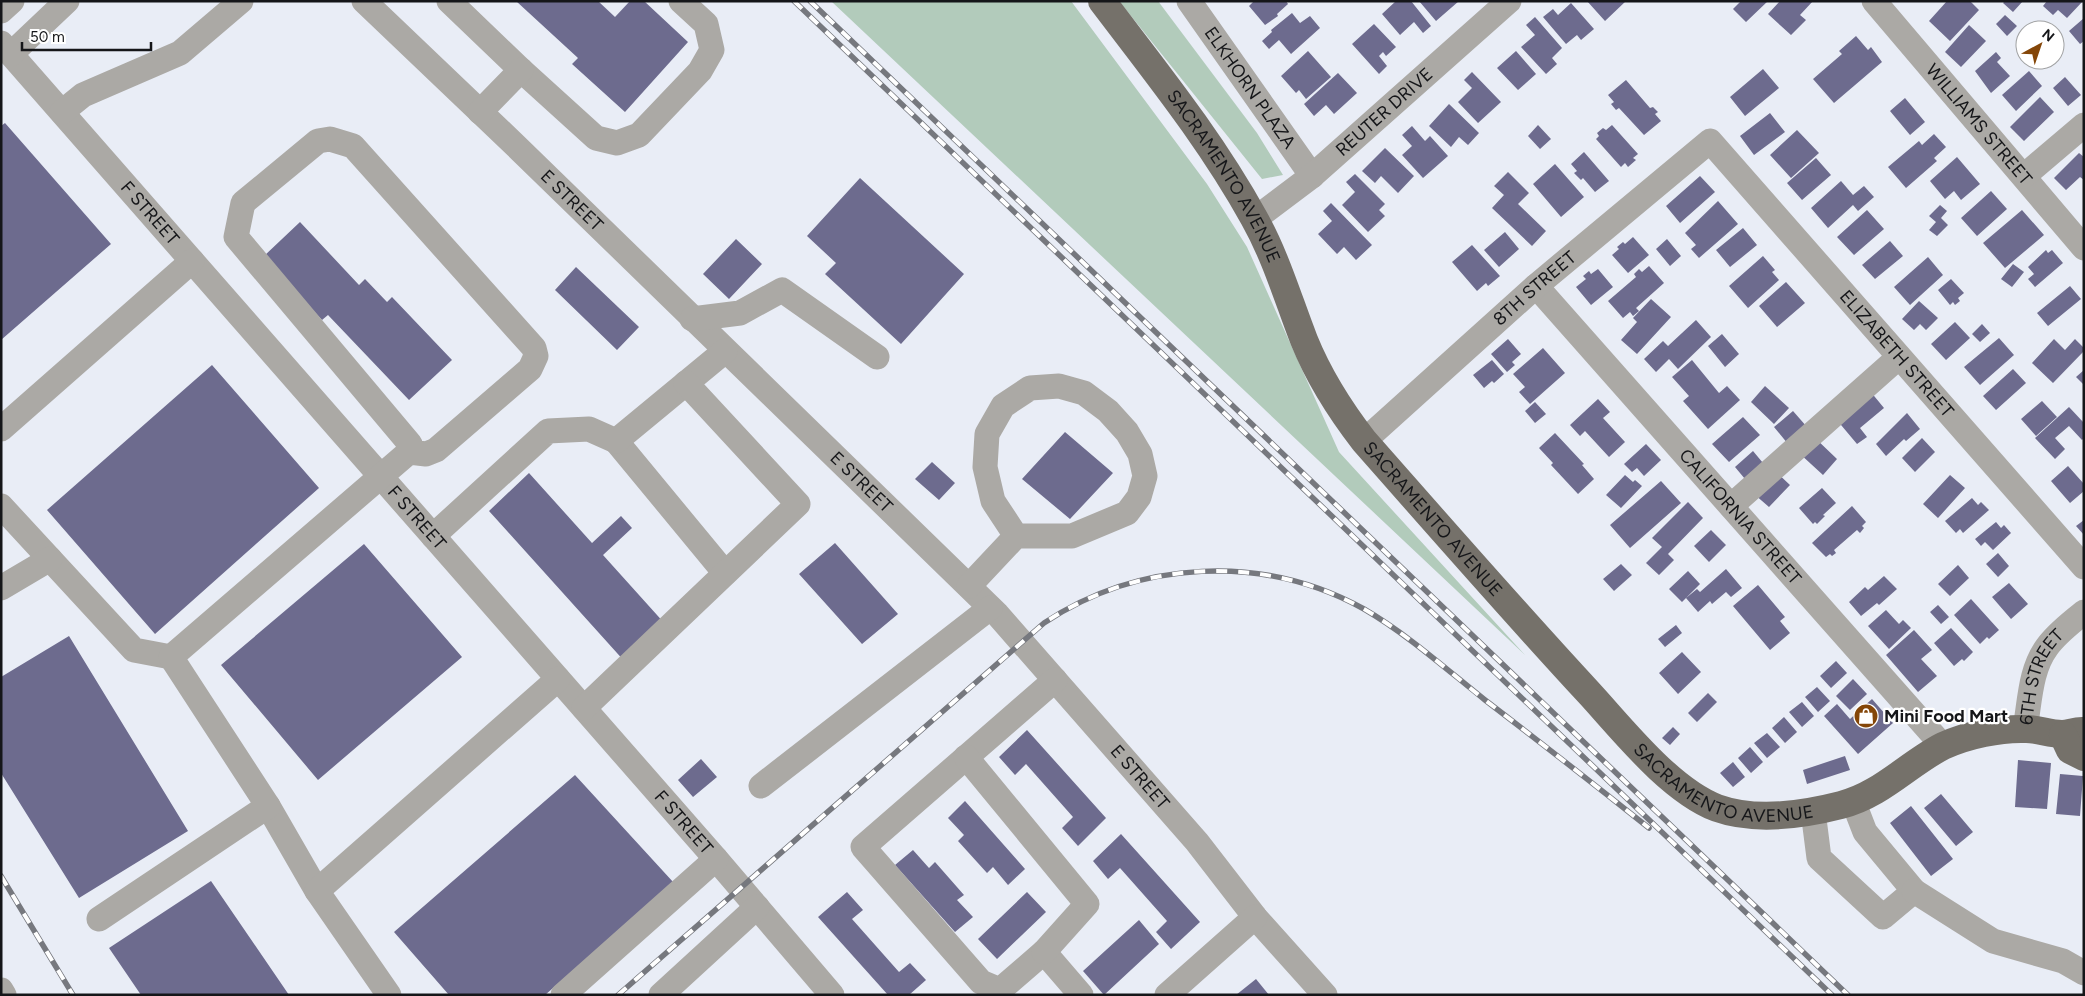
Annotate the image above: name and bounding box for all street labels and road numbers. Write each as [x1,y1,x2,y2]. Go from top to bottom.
street label: ELKHORN PLAZA [1200,23,1300,153]
street label: WILLIAMS STREET [1921,59,2037,190]
street label: REUTER DRIVE [1331,63,1437,161]
street label: SACRAMENTO AVENUE [1162,85,1285,266]
street label: E STREET [536,165,608,236]
street label: F STREET [116,176,184,250]
street label: 8TH STREET [1489,246,1581,330]
street label: ELIZABETH STREET [1835,286,1958,422]
street label: SACRAMENTO AVENUE [1359,437,1507,601]
street label: CALIFORNIA STREET [1674,444,1806,589]
street label: E STREET [826,447,897,517]
street label: F STREET [383,481,451,554]
street label: 6TH STREET [2015,624,2068,727]
street label: SACRAMENTO AVENUE [1629,738,1815,827]
street label: E STREET [1106,740,1174,814]
street label: F STREET [650,786,718,859]

